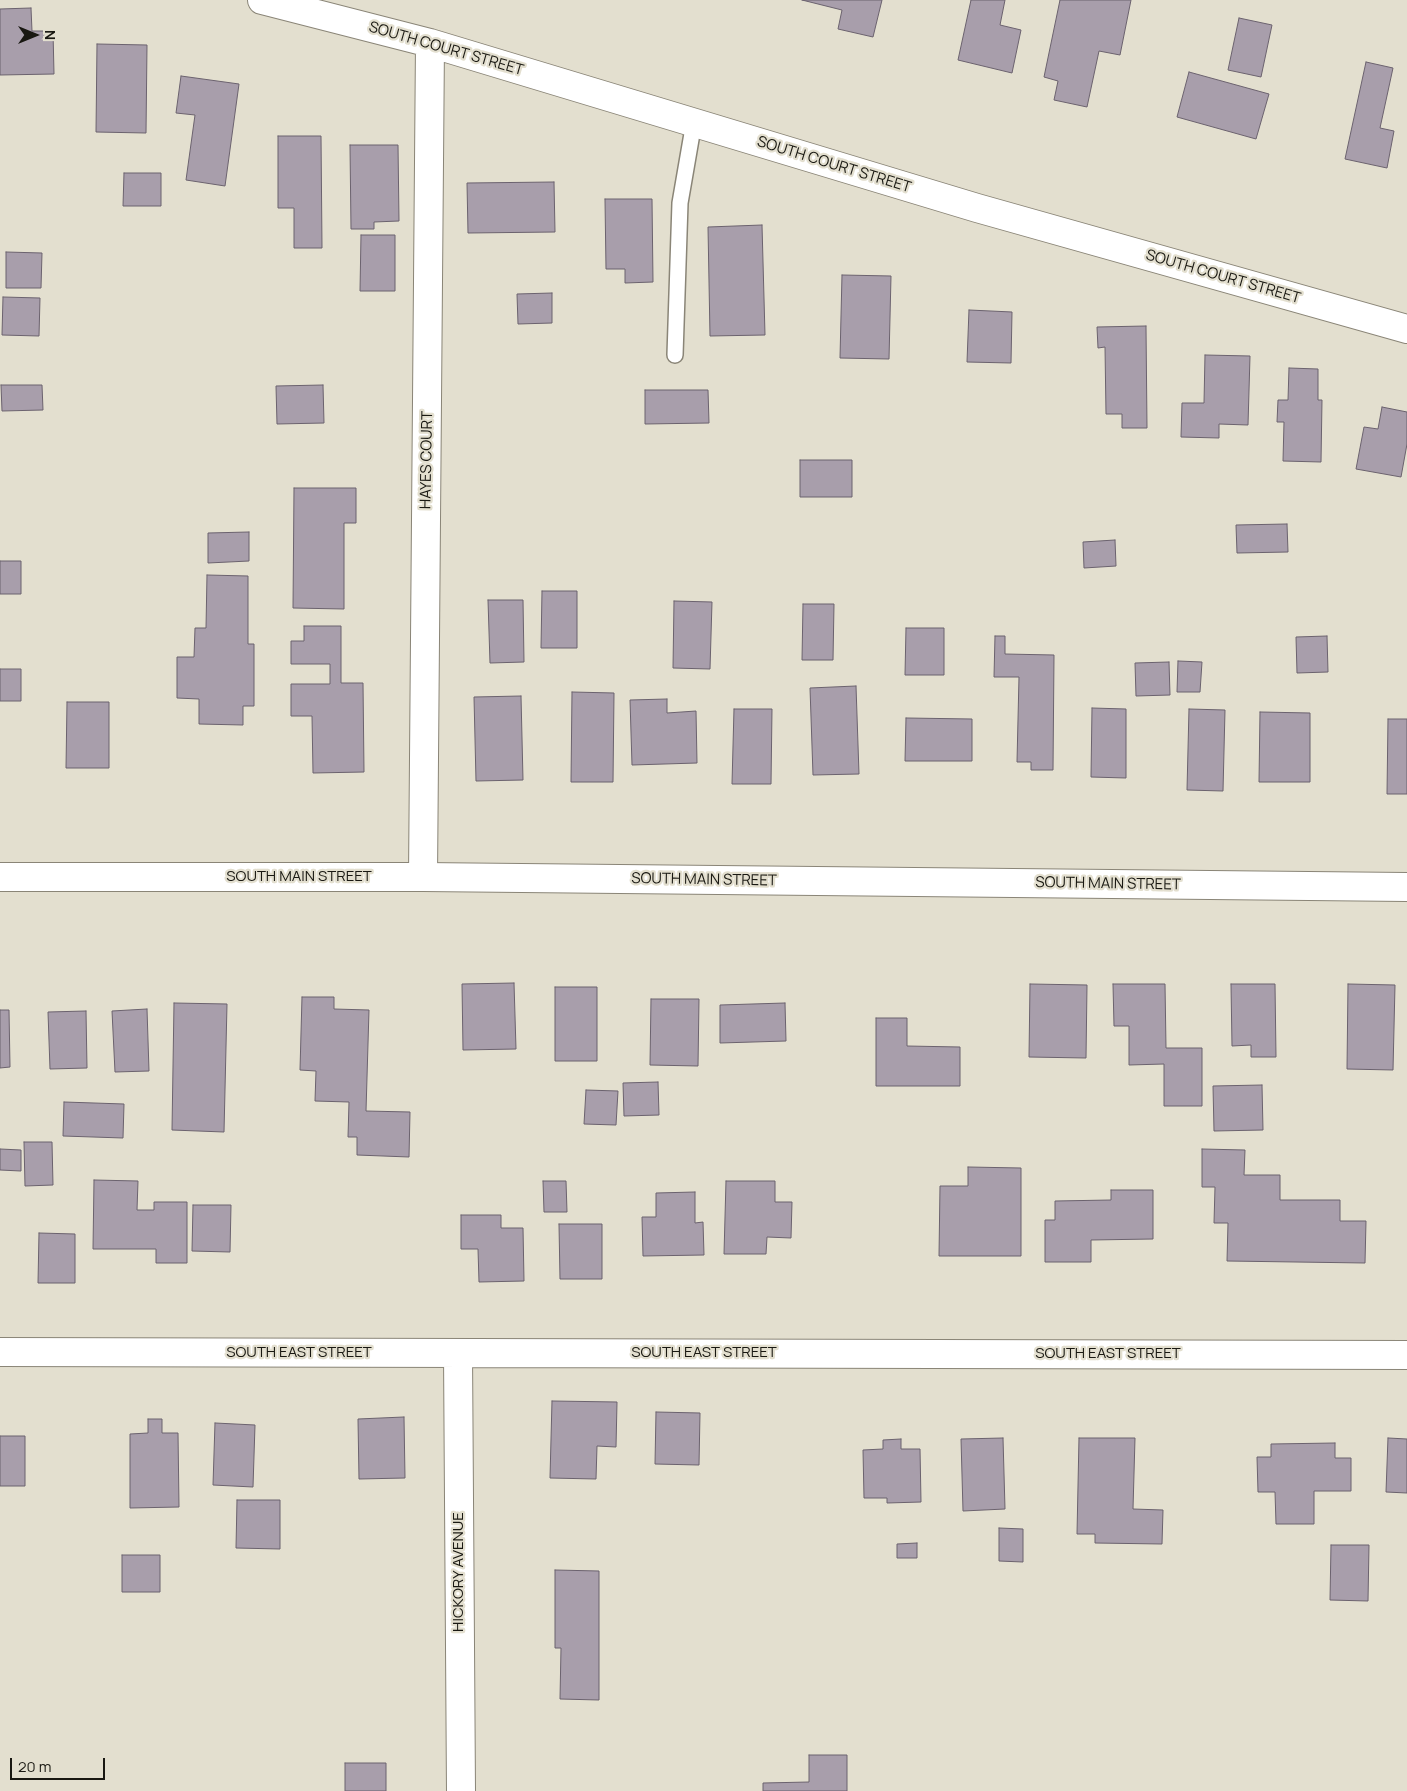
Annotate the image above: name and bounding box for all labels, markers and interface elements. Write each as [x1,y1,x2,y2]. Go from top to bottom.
north arrow [10,10,60,60]
street label: SOUTH COURT STREET [367,18,525,80]
text: N [41,30,60,40]
street label: SOUTH COURT STREET [755,133,913,197]
street label: SOUTH COURT STREET [1144,246,1302,308]
street label: HAYES COURT [417,411,437,509]
street label: SOUTH MAIN STREET [226,868,372,886]
street label: SOUTH MAIN STREET [631,870,777,890]
street label: SOUTH MAIN STREET [1035,874,1181,894]
street label: SOUTH EAST STREET [226,1344,372,1362]
street label: SOUTH EAST STREET [631,1344,777,1362]
street label: SOUTH EAST STREET [1035,1345,1181,1363]
street label: HICKORY AVENUE [450,1512,468,1632]
scale bar [12,1748,108,1780]
text: 20 m [18,1756,51,1777]

